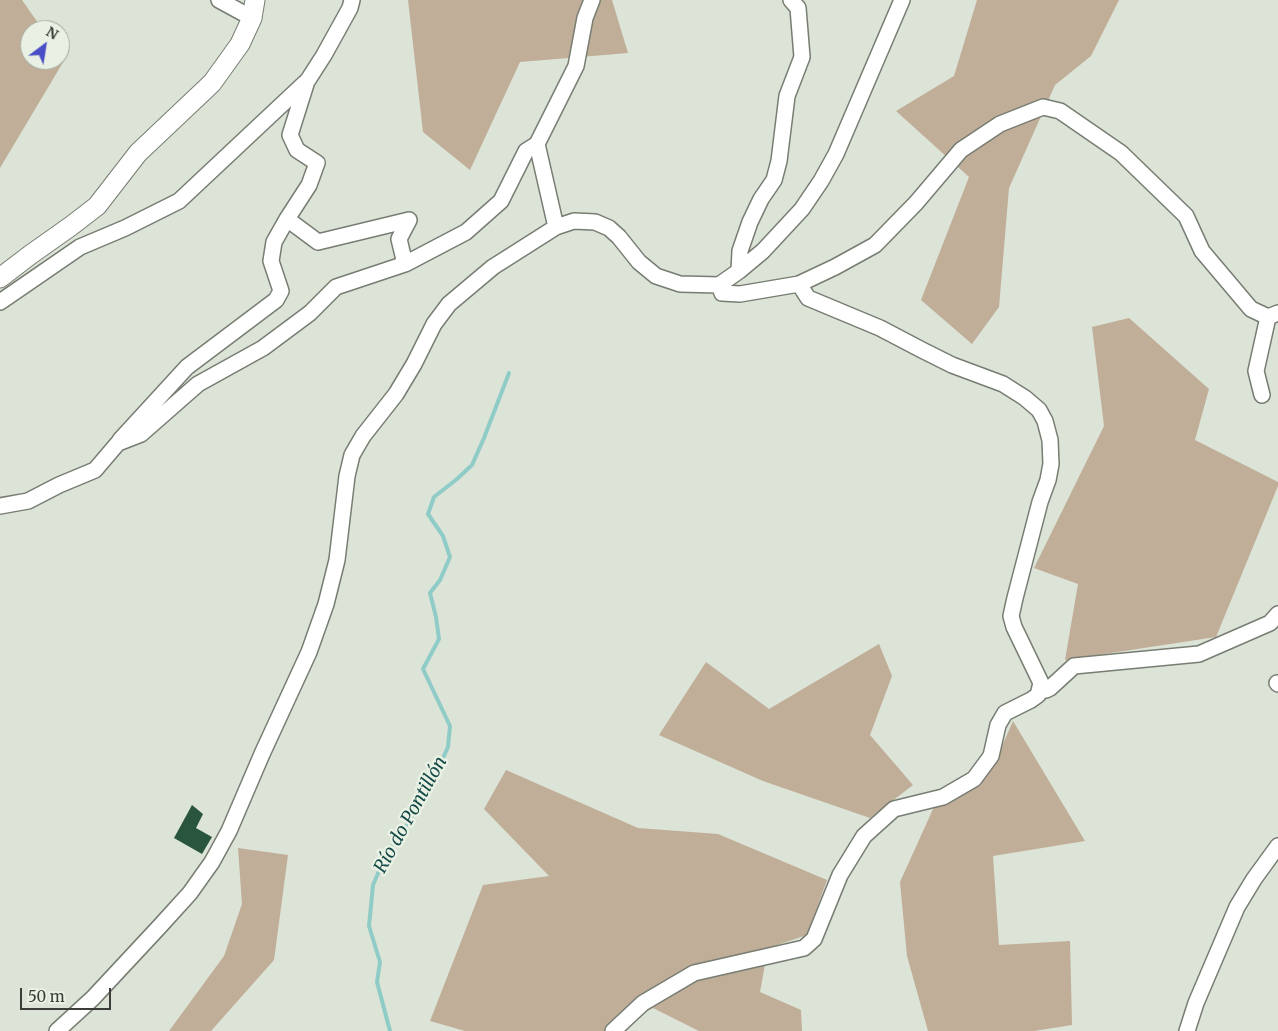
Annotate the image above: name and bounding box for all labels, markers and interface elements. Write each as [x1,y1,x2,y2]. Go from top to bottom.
north arrow [20,20,70,70]
text: N [43,22,62,44]
water label: Río do Pontillón [370,753,452,877]
scale bar [22,978,114,1010]
text: 50 m [28,987,65,1006]

